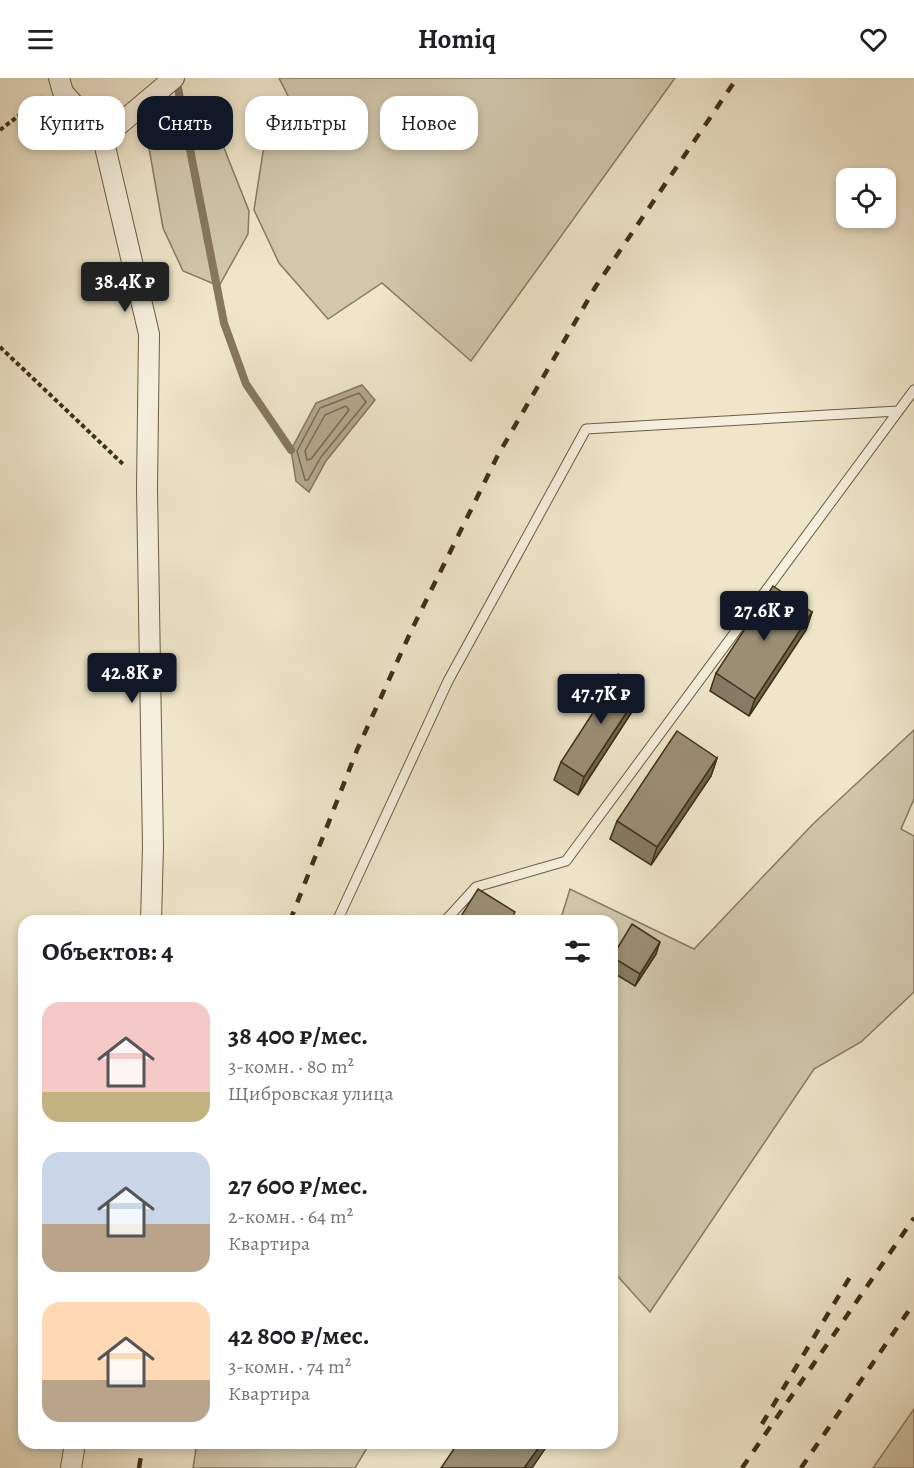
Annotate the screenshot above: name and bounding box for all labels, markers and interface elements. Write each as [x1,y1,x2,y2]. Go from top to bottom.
text: Homiq [418,21,496,57]
icon: menu [24,23,57,56]
icon: heart [857,23,890,56]
chip: Купить [18,96,125,150]
chip: Снять [137,96,233,150]
chip: Фильтры [245,96,368,150]
chip: Новое [380,96,478,150]
map controls [836,168,896,228]
button: locate [836,168,896,228]
pin: 38.4K ₽ [70,262,180,313]
text: 38.4K ₽ [95,268,155,295]
pin: 27.6K ₽ [709,591,819,642]
text: 27.6K ₽ [734,597,794,624]
pin: 42.8K ₽ [77,653,187,704]
text: 42.8K ₽ [102,659,162,686]
pin: 47.7K ₽ [546,674,656,725]
text: 47.7K ₽ [572,680,630,707]
text: Объектов: 4 [42,934,174,969]
icon: filters [561,935,594,968]
text: 38 400 ₽/мес. [228,1018,368,1053]
icon: home [90,1026,162,1098]
text: 3-комн. · 80 m² [228,1053,354,1080]
text: Щибровская улица [228,1080,394,1107]
text: 27 600 ₽/мес. [228,1168,368,1203]
icon: home [90,1176,162,1248]
text: 2-комн. · 64 m² [228,1203,353,1230]
text: Квартира [228,1230,310,1257]
text: 42 800 ₽/мес. [228,1318,370,1353]
icon: home [90,1326,162,1398]
text: 3-комн. · 74 m² [228,1353,351,1380]
text: Квартира [228,1380,310,1407]

